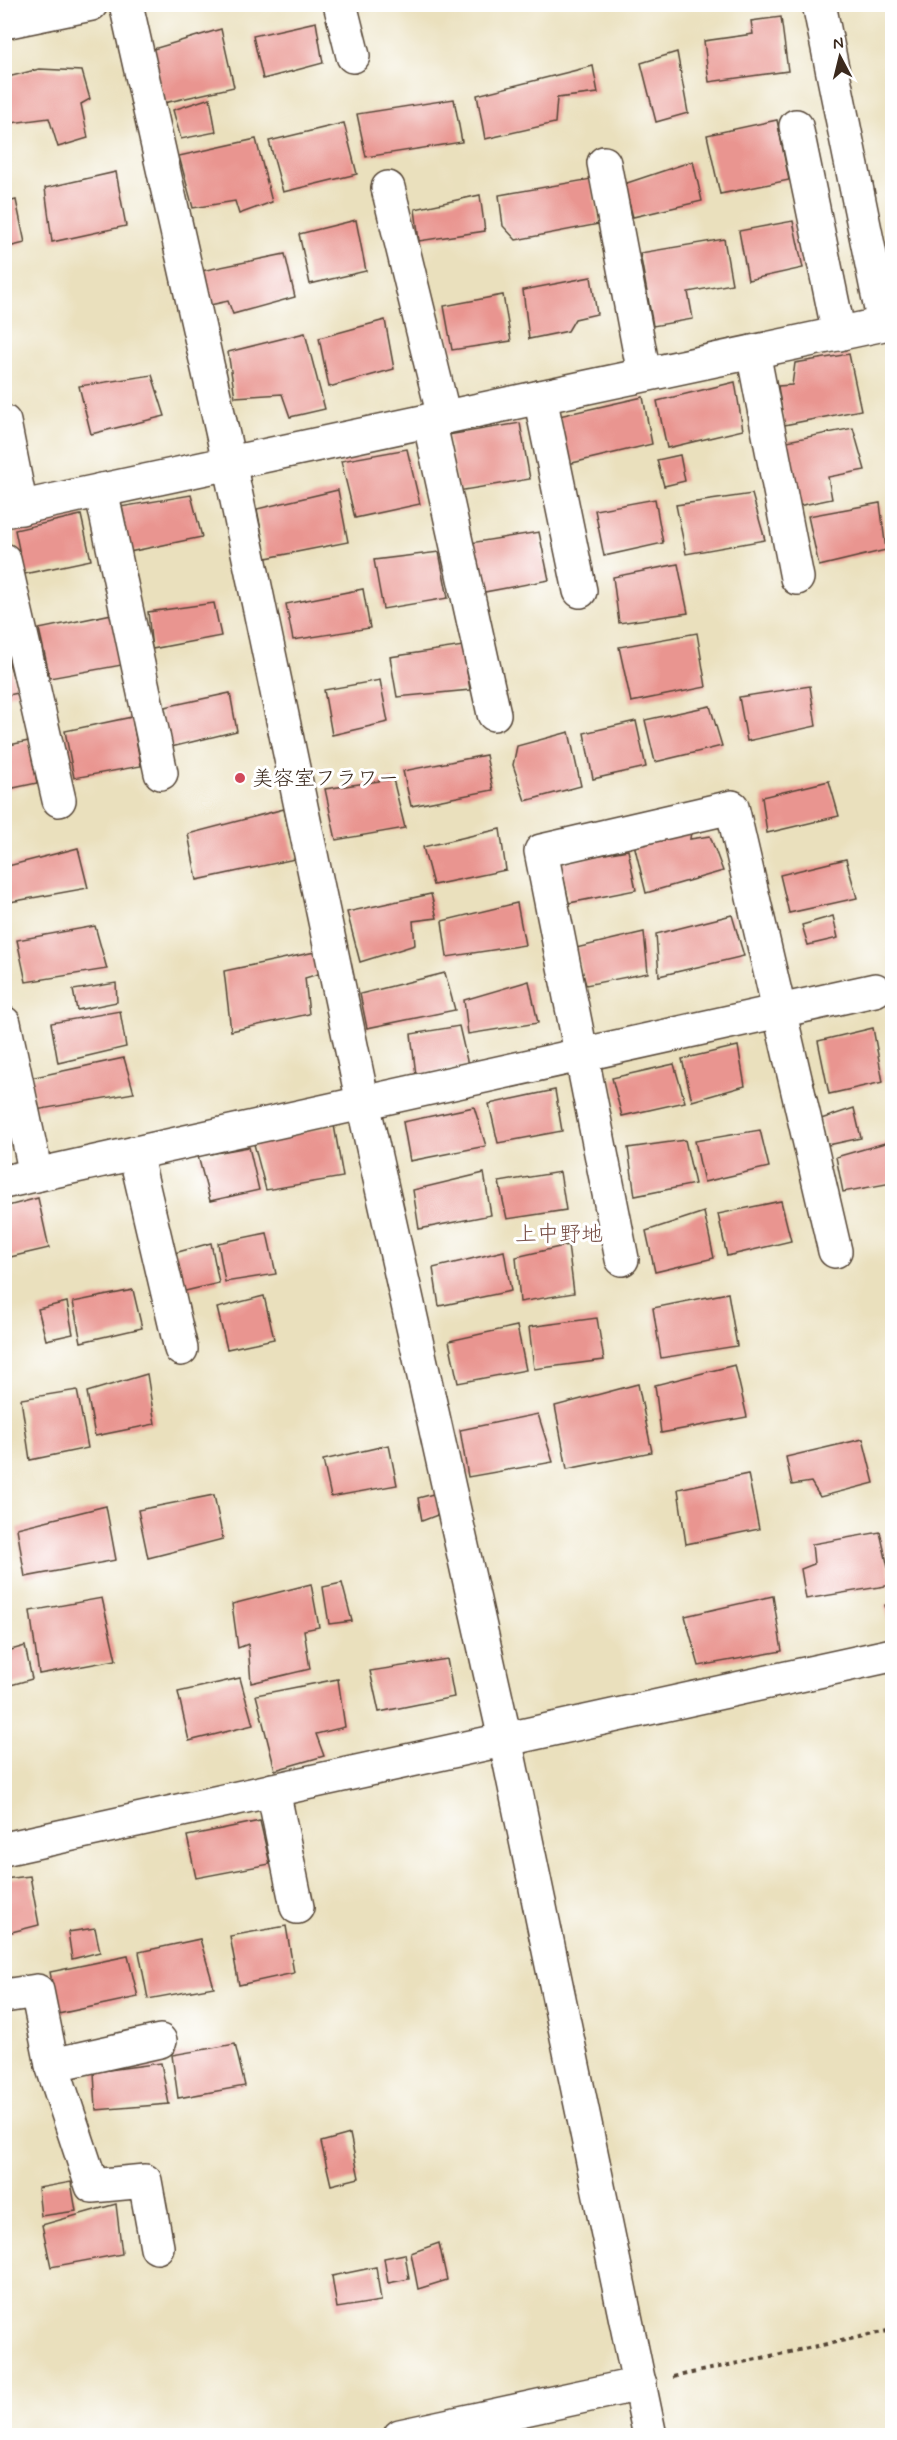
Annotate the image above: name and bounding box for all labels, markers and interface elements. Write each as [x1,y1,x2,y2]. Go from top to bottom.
north arrow [810,27,870,87]
text: N [832,33,845,55]
place label: 美容室フラワー [252,765,399,793]
marker: 美容室フラワー [233,771,247,785]
district label: 上中野地 [515,1221,603,1249]

